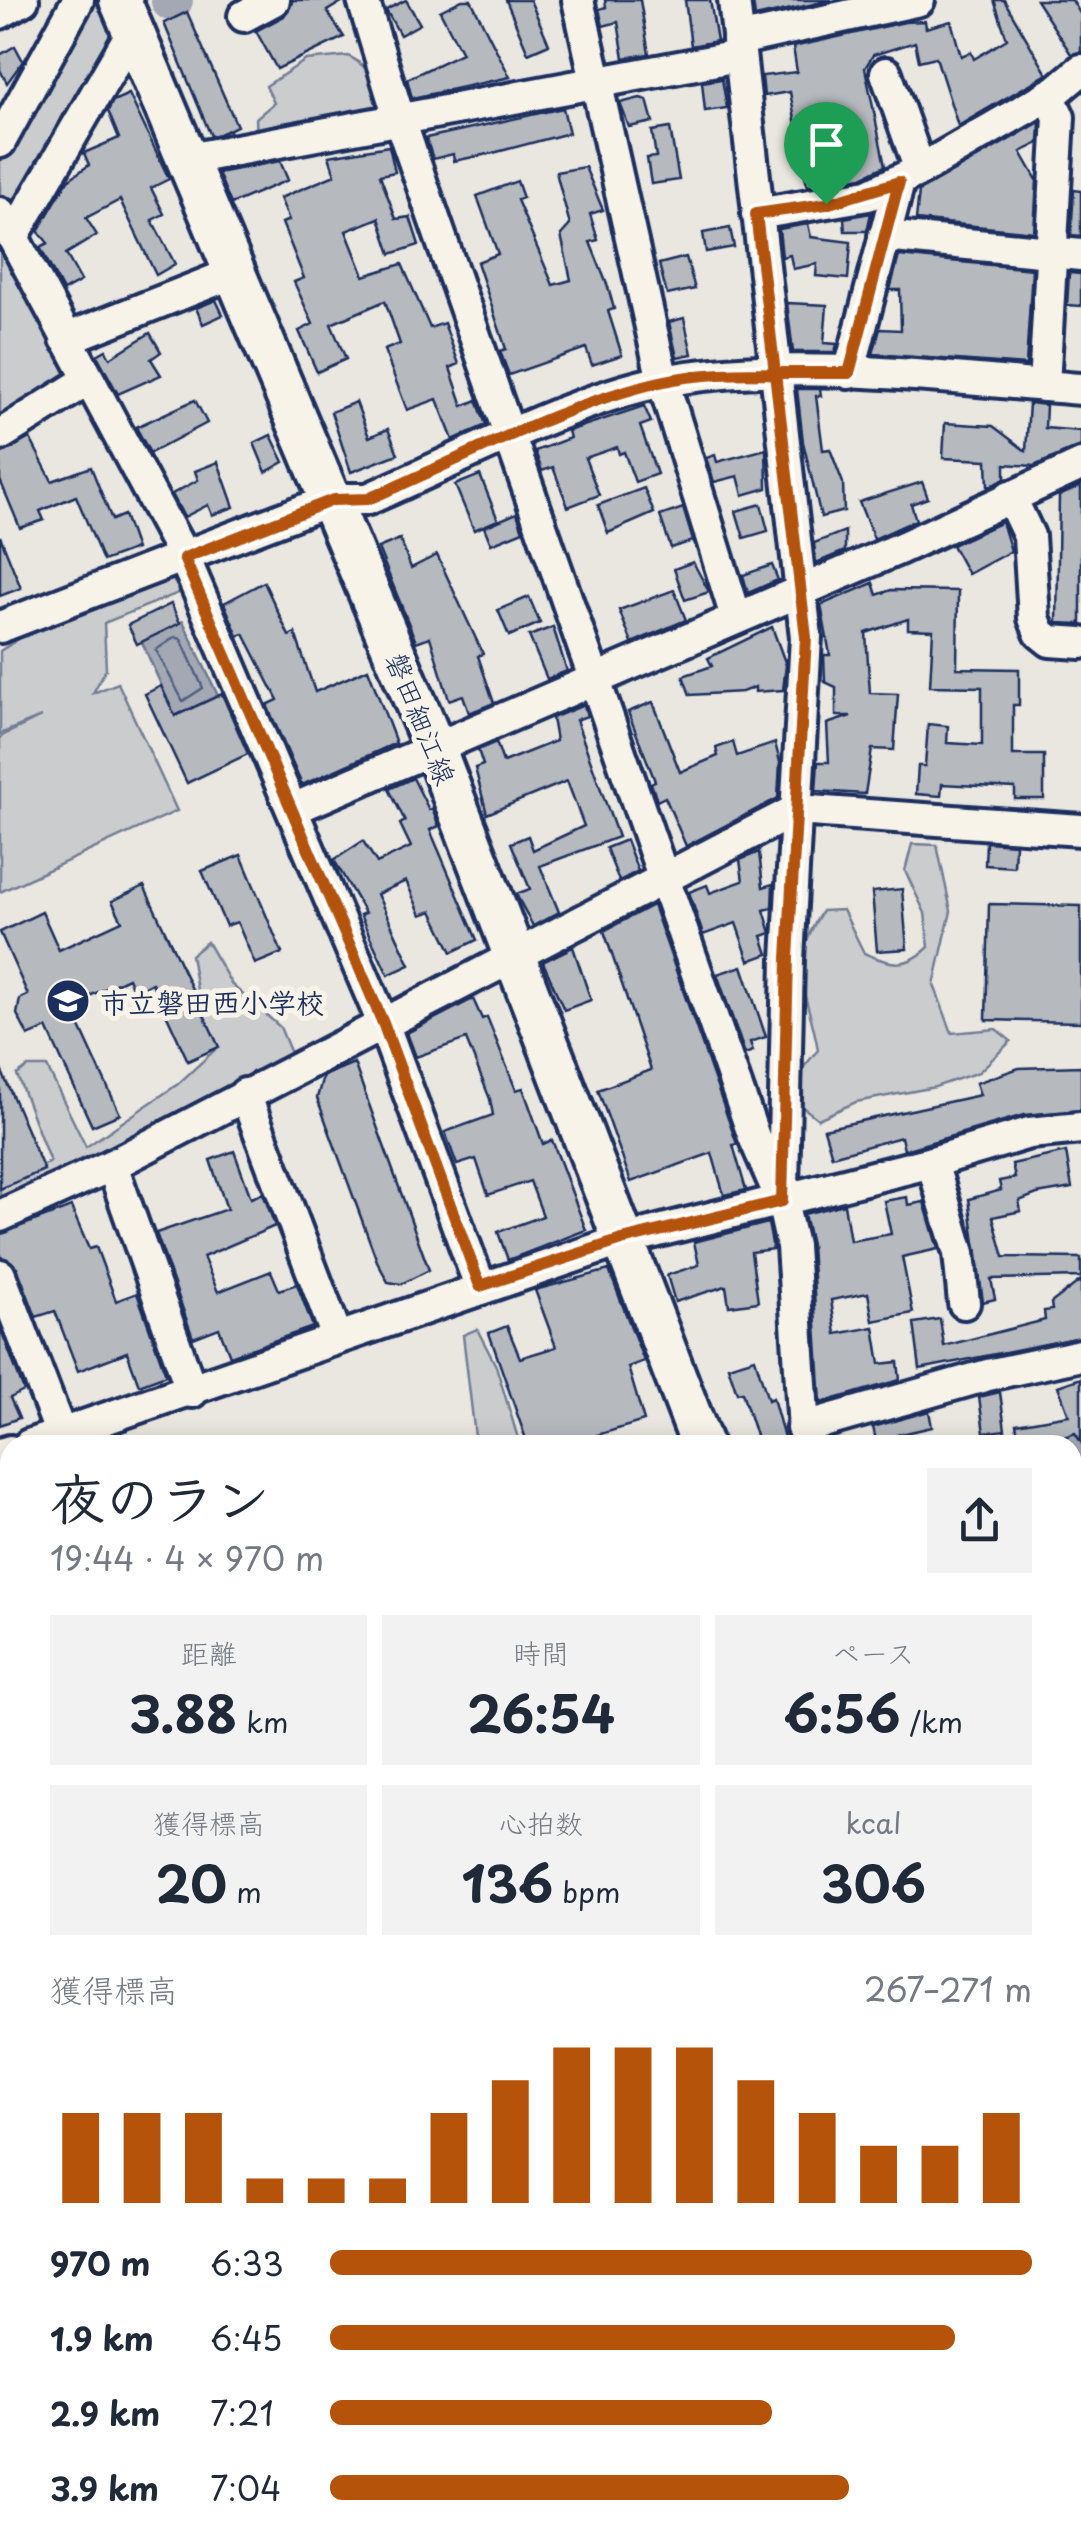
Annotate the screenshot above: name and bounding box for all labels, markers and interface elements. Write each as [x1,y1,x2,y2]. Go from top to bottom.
pin [784,102,869,205]
icon: arrive [799,117,854,172]
street label: 磐田細江線 [376,645,468,791]
school or university icon: 市立磐田西小学校 [45,978,91,1024]
place label: 市立磐田西小学校 [100,980,324,1023]
text: 夜のラン [50,1455,270,1538]
button: share [927,1468,1032,1573]
text: 19:44 · 4 × 970 m [50,1534,324,1582]
text: 距離 [181,1631,237,1674]
text: 時間 [513,1631,569,1674]
text: ペース [832,1631,914,1674]
text: 3.88 [129,1674,237,1750]
text: 26:54 [467,1674,615,1750]
text: 6:56 [784,1674,900,1750]
text: km [237,1700,288,1743]
text: /km [900,1700,963,1743]
text: 獲得標高 [153,1801,265,1844]
text: 心拍数 [499,1801,583,1844]
text: kcal [845,1801,901,1844]
text: 20 [156,1844,227,1920]
text: 136 [462,1844,553,1920]
text: 306 [821,1844,926,1920]
text: m [227,1870,262,1913]
text: bpm [553,1870,620,1913]
text: 獲得標高 [50,1965,178,2013]
text: 267–271 m [864,1965,1032,2013]
text: 970 m [50,2239,150,2287]
text: 6:33 [210,2239,284,2287]
text: 1.9 km [50,2314,154,2362]
text: 6:45 [210,2314,282,2362]
text: 2.9 km [50,2389,160,2437]
text: 7:21 [210,2389,274,2437]
text: 3.9 km [50,2464,159,2512]
text: 7:04 [210,2464,281,2512]

